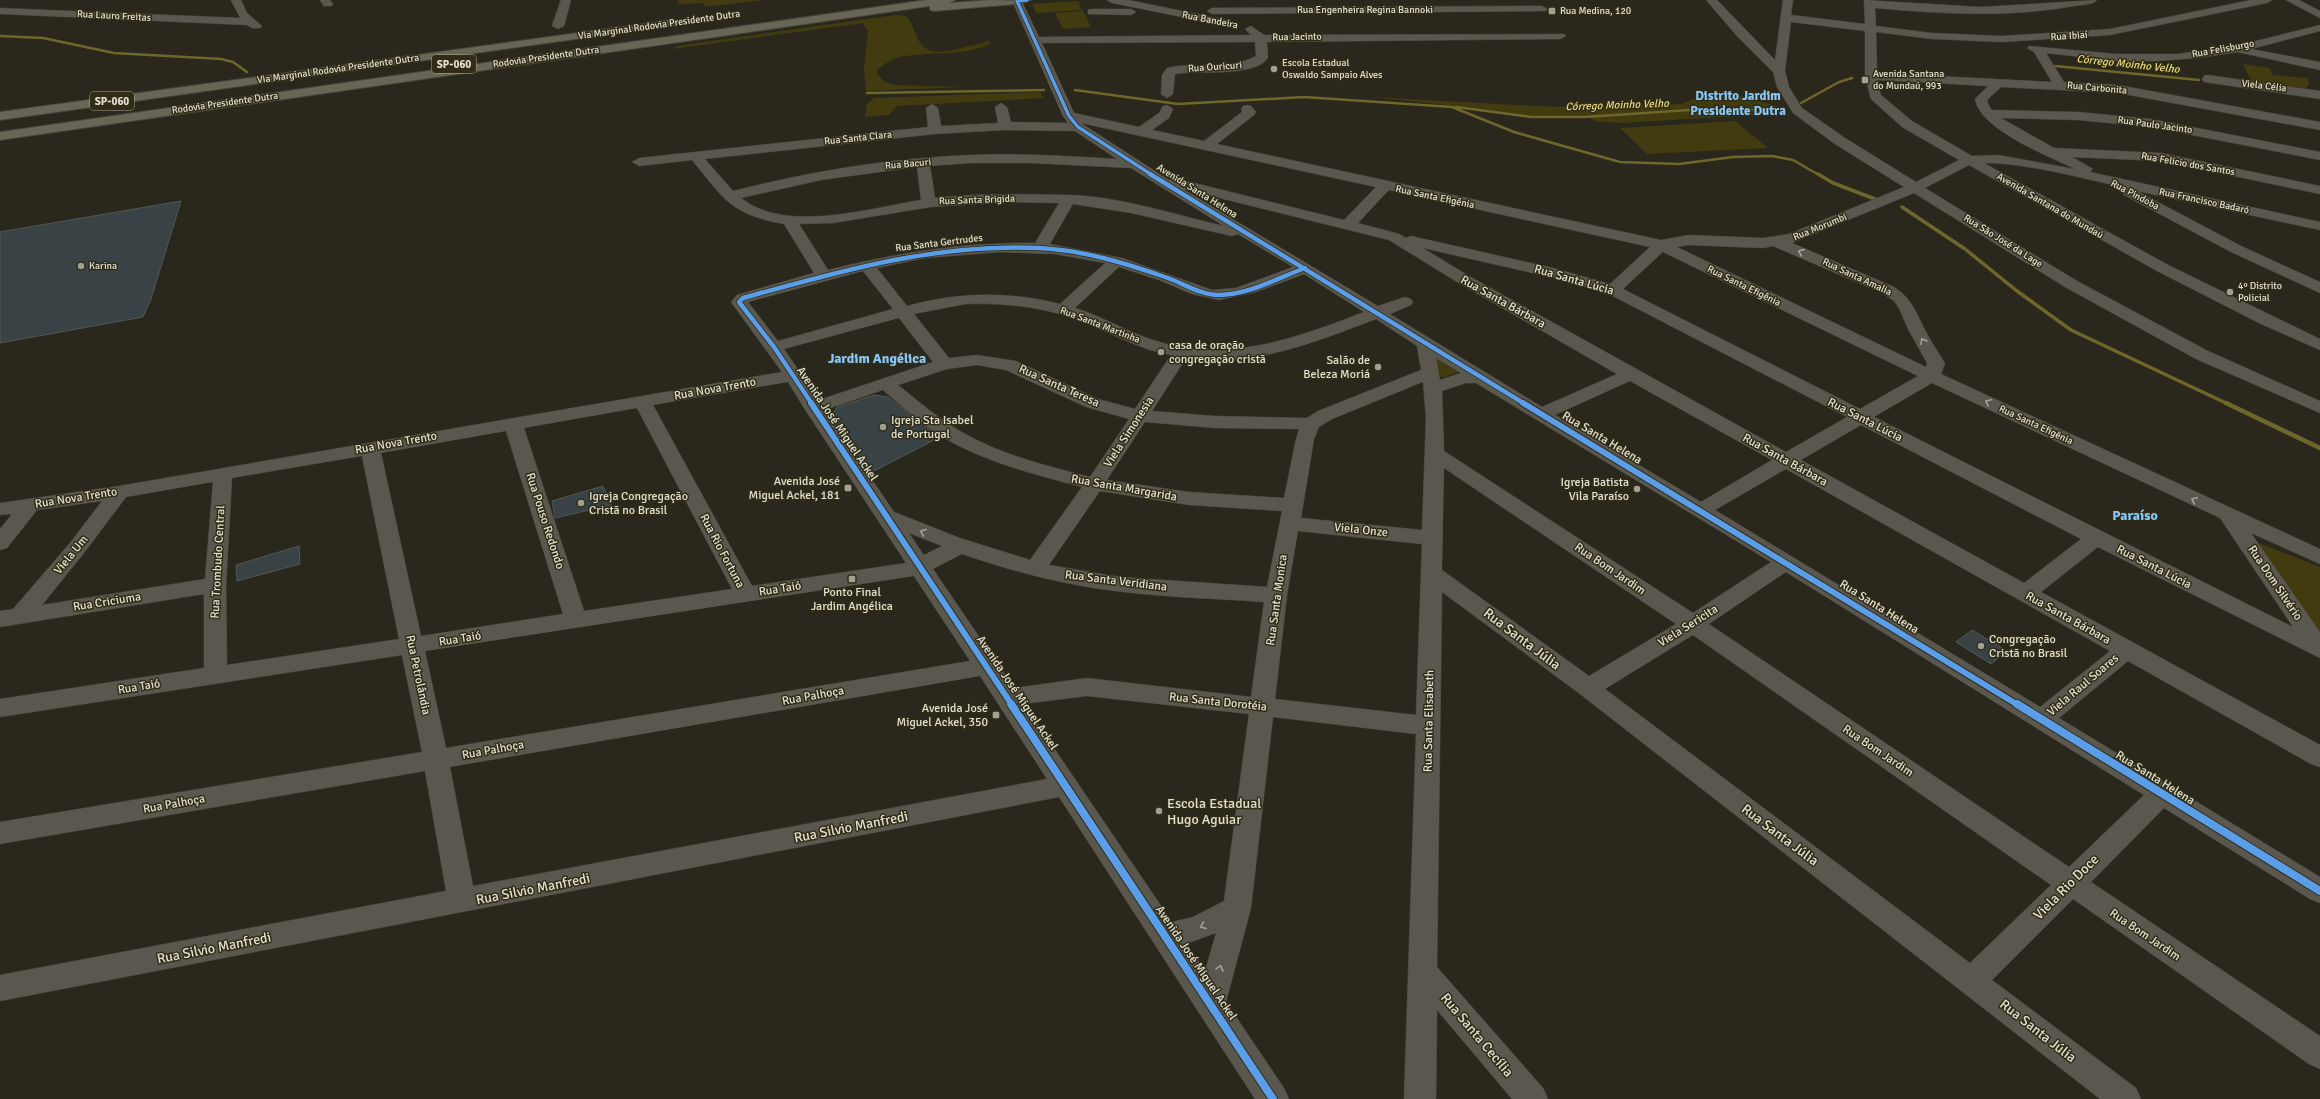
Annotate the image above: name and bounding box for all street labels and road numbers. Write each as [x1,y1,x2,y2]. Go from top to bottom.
street label: Rua Engenheira Regina Bannoki [1297,4,1433,16]
street label: Rua Lauro Freitas [77,8,152,24]
street label: Via Marginal Rodovia Presidente Dutra [577,8,741,42]
street label: Rua Bandeira [1181,9,1239,31]
street label: Rua Ibiaí [2050,29,2088,43]
street label: Rua Jacinto [1272,31,1322,43]
street label: Rua Felisburgo [2191,38,2255,60]
street label: Rodovia Presidente Dutra [492,44,600,70]
street label: Via Marginal Rodovia Presidente Dutra [256,52,420,86]
road number: SP-060 [432,55,476,73]
street label: Rua Ouricuri [1188,59,1242,75]
street label: Viela Célia [2241,77,2287,95]
street label: Rua Carbonita [2066,79,2128,97]
street label: Rodovia Presidente Dutra [171,90,279,116]
road number: SP-060 [90,92,134,110]
street label: Rua Paulo Jacinto [2117,114,2193,136]
street label: Rua Santa Clara [823,128,893,148]
street label: Rua Felício dos Santos [2140,150,2236,178]
street label: Rua Bacuri [884,156,932,172]
street label: Avenida Santa Helena [1154,161,1240,221]
street label: Avenida Santana do Mundaú [1995,171,2105,241]
street label: Rua Pindoba [2109,177,2161,213]
street label: Rua Santa Efigênia [1394,183,1476,211]
street label: Rua Francisco Badaró [2158,186,2250,216]
street label: Rua Santa Brigida [939,193,1015,207]
street label: Rua Morumbi [1791,211,1849,243]
street label: Rua São José da Lage [1961,212,2045,270]
street label: Rua Santa Gertrudes [895,232,984,254]
street label: Rua Santa Amalia [1820,256,1894,298]
street label: Rua Santa Lúcia [1532,261,1616,299]
street label: Rua Santa Efigênia [1705,263,1783,309]
street label: Rua Santa Bárbara [1458,272,1548,332]
street label: Rua Santa Martinha [1058,304,1142,346]
street label: Rua Santa Teresa [1016,361,1102,411]
street label: Avenida José Miguel Ackel [793,364,881,485]
street label: Rua Nova Trento [673,374,757,404]
street label: Viela Simonesia [1101,394,1157,470]
street label: Rua Santa Lúcia [1825,395,1905,445]
street label: Rua Santa Efigênia [1997,403,2075,447]
street label: Rua Santa Helena [1559,408,1645,468]
street label: Rua Nova Trento [354,428,438,458]
street label: Rua Santa Bárbara [1740,430,1830,490]
street label: Rua Pouso Redondo [522,471,568,571]
street label: Rua Santa Margarida [1070,471,1178,505]
street label: Rua Nova Trento [34,484,118,512]
street label: Rua Trombudo Central [208,504,228,619]
street label: Rua Rio Fortuna [696,511,748,591]
street label: Viela Onze [1333,520,1389,540]
street label: Viela Um [51,532,91,578]
street label: Rua Bom Jardim [1572,540,1648,598]
street label: Rua Santa Lúcia [2114,542,2194,592]
street label: Rua Dom Silvério [2244,543,2306,623]
street label: Rua Santa Monica [1263,553,1291,647]
street label: Rua Santa Veridiana [1064,567,1168,595]
street label: Rua Santa Helena [1837,577,1921,637]
street label: Rua Taió [758,578,802,600]
street label: Rua Santa Bárbara [2023,588,2113,648]
street label: Rua Criciuma [72,589,142,615]
street label: Viela Sericita [1655,602,1721,650]
street label: Rua Santa Júlia [1480,604,1564,674]
street label: Rua Taió [438,628,482,650]
street label: Avenida José Miguel Ackel [973,633,1061,754]
street label: Rua Petrolândia [402,634,434,716]
street label: Viela Raul Soares [2044,651,2122,719]
street label: Rua Santa Elisabeth [1421,670,1437,772]
street label: Rua Taió [117,676,161,698]
street label: Rua Palhoça [781,683,845,709]
street label: Rua Santa Dorotéia [1168,689,1268,715]
street label: Rua Bom Jardim [1840,722,1916,780]
street label: Rua Palhoça [461,737,525,763]
street label: Rua Santa Helena [2113,748,2197,808]
street label: Rua Palhoça [142,791,206,817]
street label: Rua Santa Júlia [1738,800,1822,870]
street label: Rua Silvio Manfredi [793,808,909,846]
street label: Viela Rio Doce [2030,851,2102,923]
street label: Rua Silvio Manfredi [475,870,591,908]
street label: Avenida José Miguel Ackel [1152,903,1240,1024]
street label: Rua Bom Jardim [2107,906,2183,964]
street label: Rua Silvio Manfredi [156,929,272,967]
street label: Rua Santa Cecília [1437,990,1517,1080]
street label: Rua Santa Júlia [1996,996,2080,1066]

